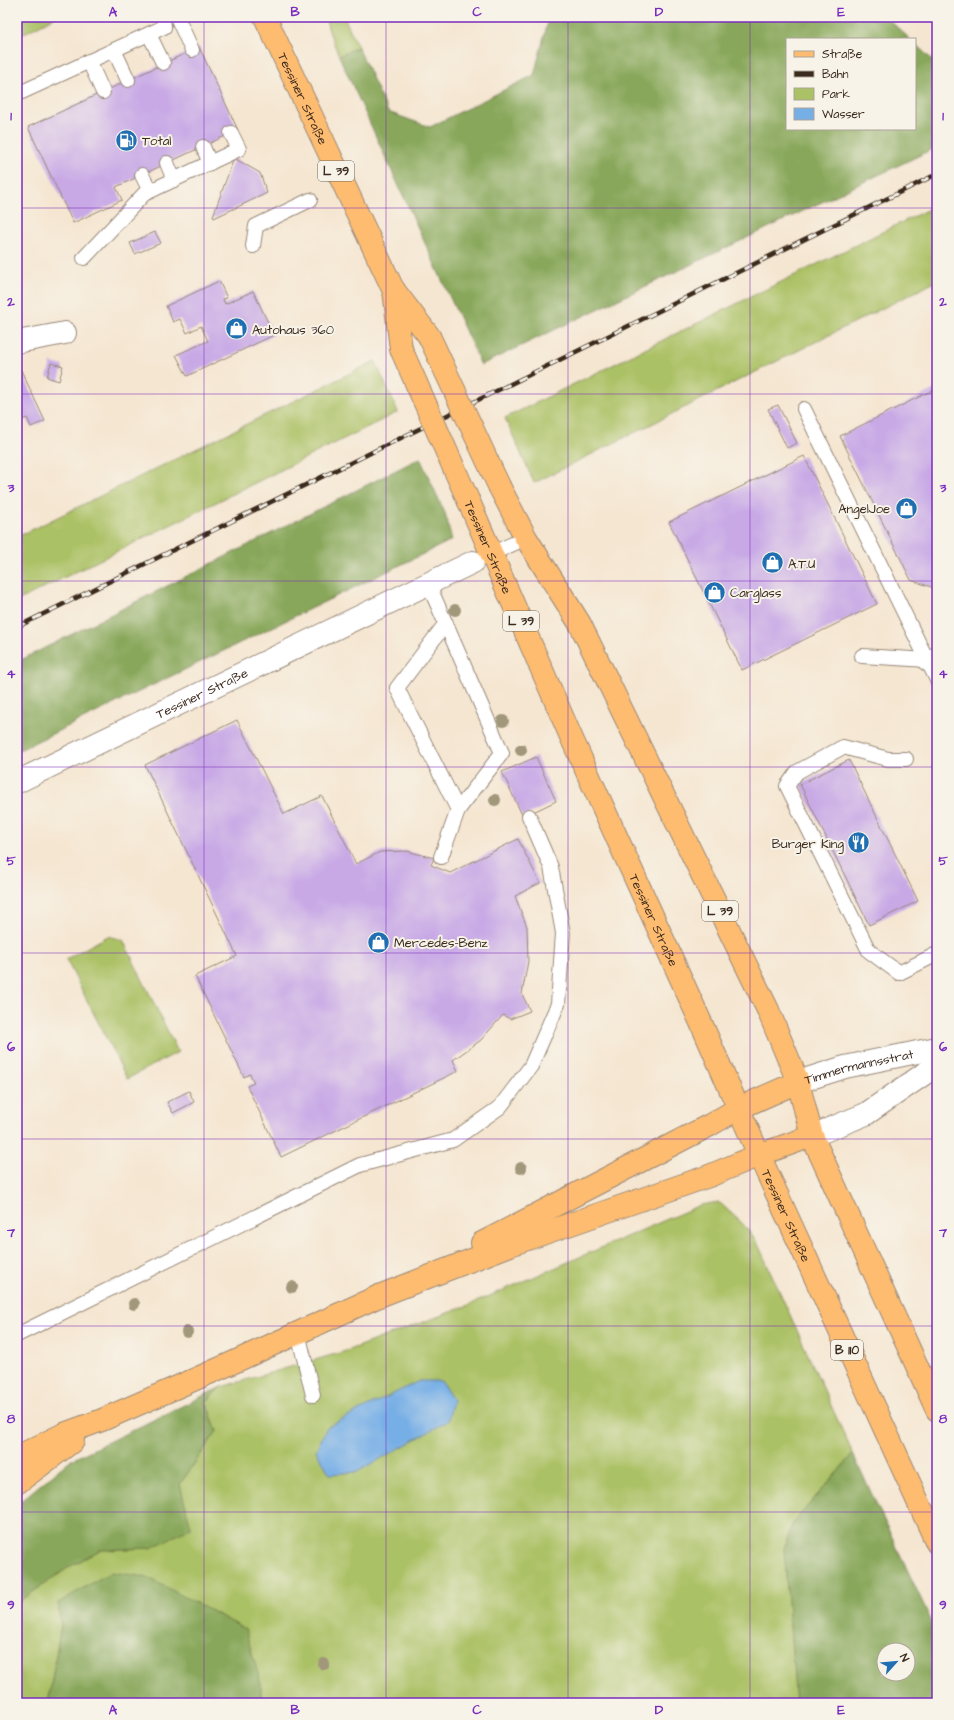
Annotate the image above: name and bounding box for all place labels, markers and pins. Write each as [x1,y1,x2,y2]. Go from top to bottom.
fuel station icon: Total [113,127,139,153]
place label: Total [142,132,171,150]
shop icon: Autohaus 360 [224,316,250,342]
place label: Autohaus 360 [252,321,334,339]
shop icon: AngelJoe [893,495,919,521]
place label: AngelJoe [838,500,890,519]
shop icon: A.T.U [760,550,786,576]
place label: A.T.U [788,555,815,573]
shop icon: Carglass [701,579,727,605]
place label: Carglass [730,584,782,603]
restaurant icon: Burger King [846,830,872,856]
place label: Burger King [772,835,844,854]
shop icon: Mercedes-Benz [366,929,392,955]
place label: Mercedes-Benz [394,934,488,952]

